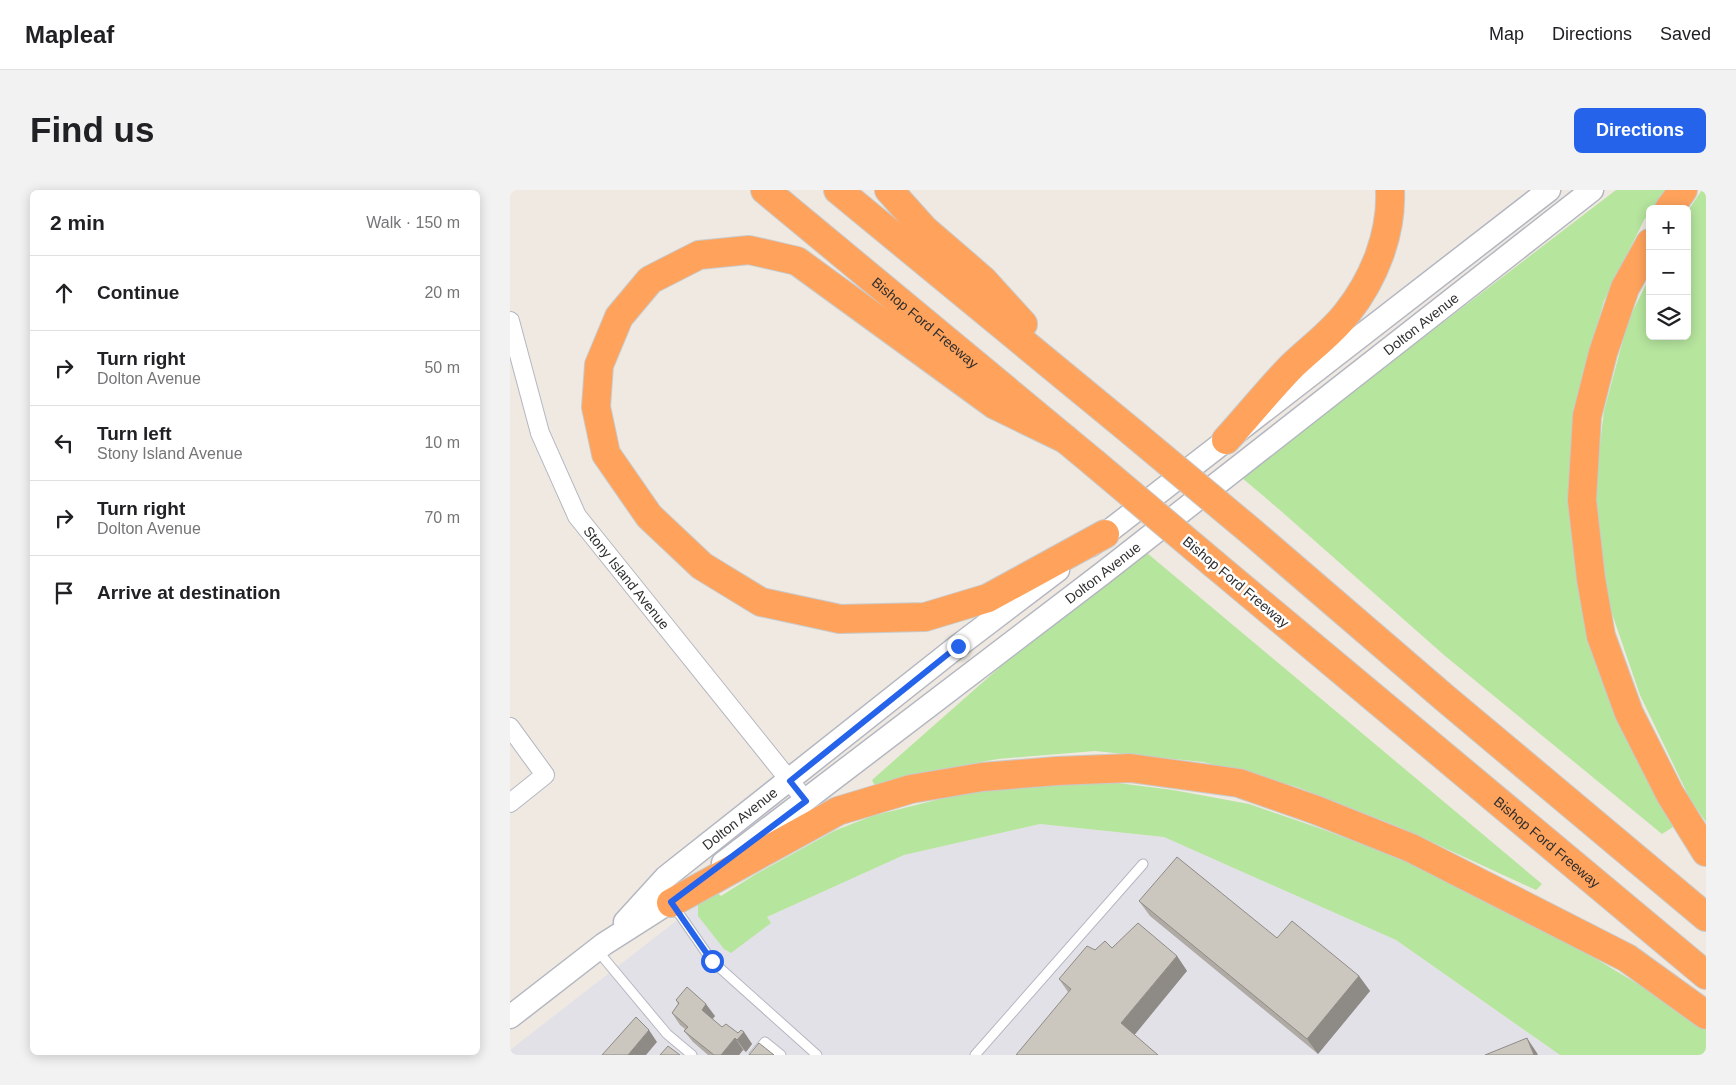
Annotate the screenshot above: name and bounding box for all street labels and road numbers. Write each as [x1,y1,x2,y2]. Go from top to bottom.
street label: Bishop Ford Freeway [869,274,981,371]
street label: Dolton Avenue [1380,289,1462,358]
street label: Stony Island Avenue [580,523,673,633]
street label: Bishop Ford Freeway [1180,533,1292,631]
street label: Dolton Avenue [1062,539,1144,607]
street label: Dolton Avenue [699,784,781,853]
street label: Bishop Ford Freeway [1491,793,1603,891]

